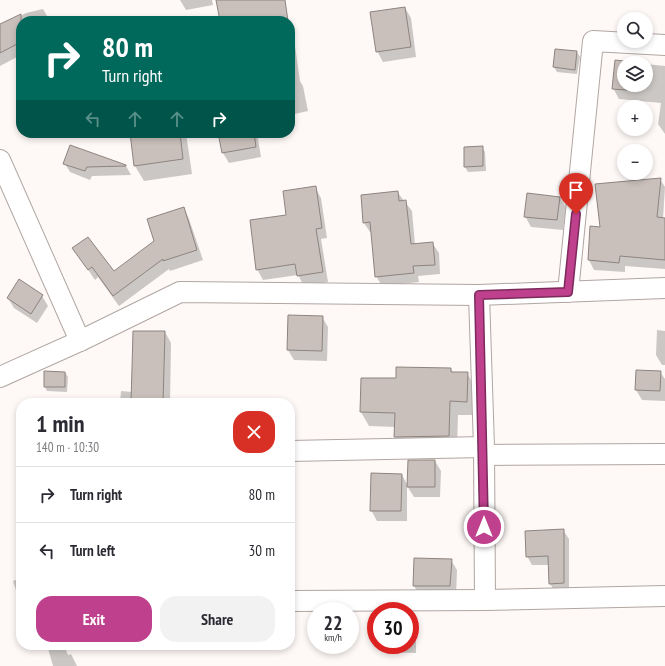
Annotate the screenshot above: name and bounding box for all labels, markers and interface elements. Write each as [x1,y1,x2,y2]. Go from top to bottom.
map controls [617,12,653,180]
button: search [617,12,653,48]
text: 80 m [102,28,153,65]
icon: right [36,32,88,84]
button: layers [617,56,653,92]
text: Turn right [102,64,162,87]
button: + [617,100,653,136]
icon: left [82,108,104,130]
icon: ahead [124,108,146,130]
icon: ahead [166,108,188,130]
icon: right [208,108,230,130]
button: − [617,144,653,180]
pin [559,173,593,214]
icon: arrive [565,179,587,201]
text: 1 min [36,408,84,439]
button: close [233,411,275,453]
text: 140 m · 10:30 [36,439,99,456]
icon: right [36,484,58,506]
text: Turn right [70,485,122,504]
text: 80 m [249,485,275,504]
position arrow [463,506,505,548]
icon: left [36,540,58,562]
text: Turn left [70,541,115,560]
text: 30 m [249,541,275,560]
button: Exit [36,596,152,642]
button: Share [160,596,275,642]
speed limit sign: 30 [367,602,419,654]
text: 22 [323,610,343,636]
text: km/h [324,631,342,644]

